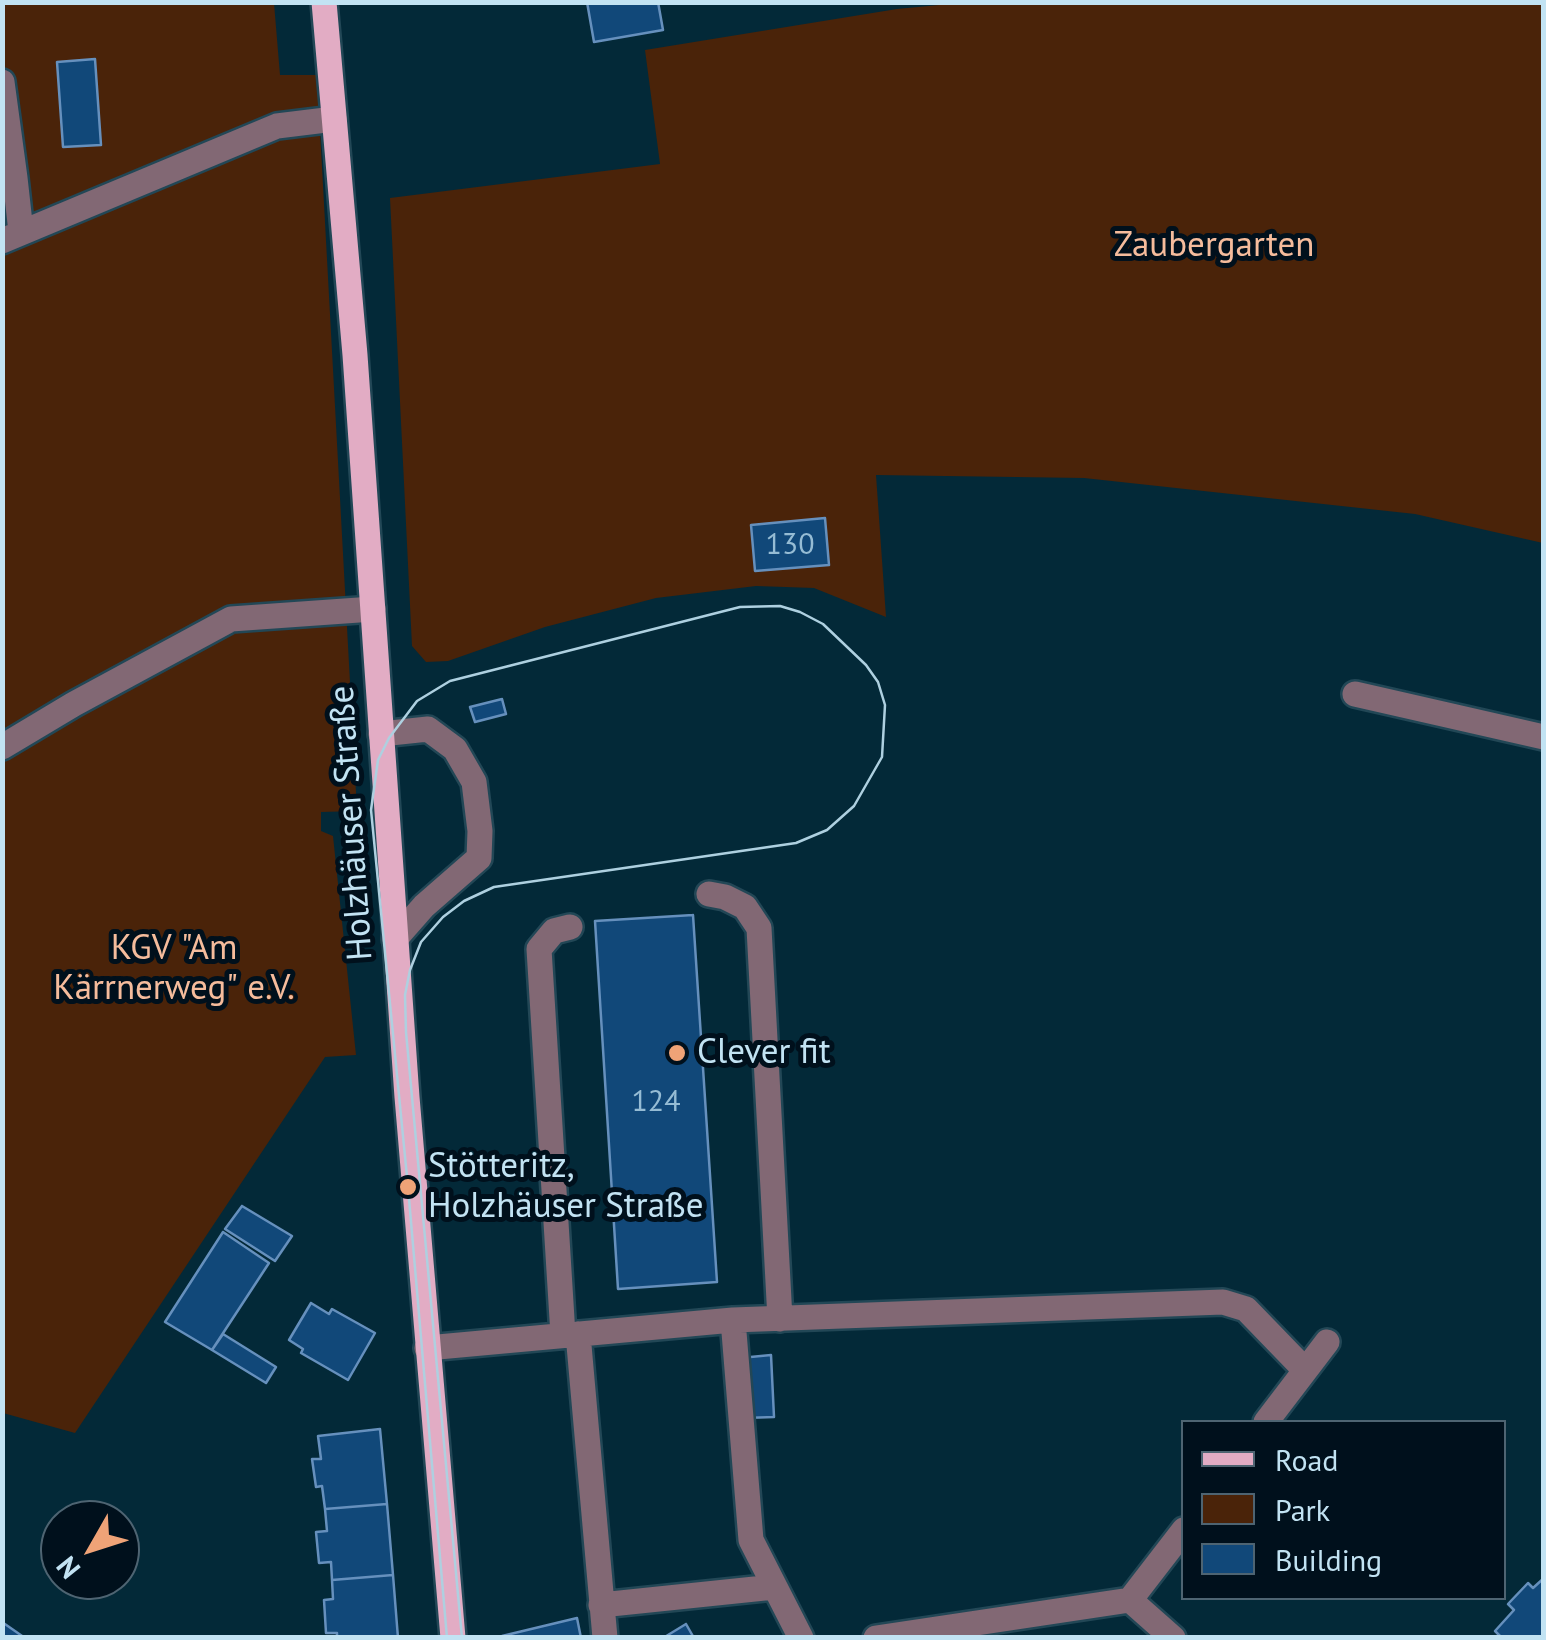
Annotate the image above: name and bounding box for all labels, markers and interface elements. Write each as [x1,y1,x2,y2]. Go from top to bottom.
park label: Zaubergarten [1114,225,1314,267]
house number: 130 [765,527,815,563]
street label: Holzhäuser Straße [321,684,383,962]
park label: KGV "Am Kärrnerweg" e.V. [53,928,295,1010]
place label: Clever fit [697,1032,830,1074]
marker: Clever fit [666,1042,688,1064]
house number: 124 [631,1084,681,1120]
place label: Stötteritz, Holzhäuser Straße [428,1146,703,1228]
marker: Stötteritz, Holzhäuser Straße [397,1176,419,1198]
legend [1181,1420,1506,1600]
text: Road [1275,1440,1339,1479]
text: Park [1275,1490,1330,1529]
north arrow [40,1500,140,1600]
text: Building [1275,1540,1382,1579]
text: N [48,1549,88,1587]

